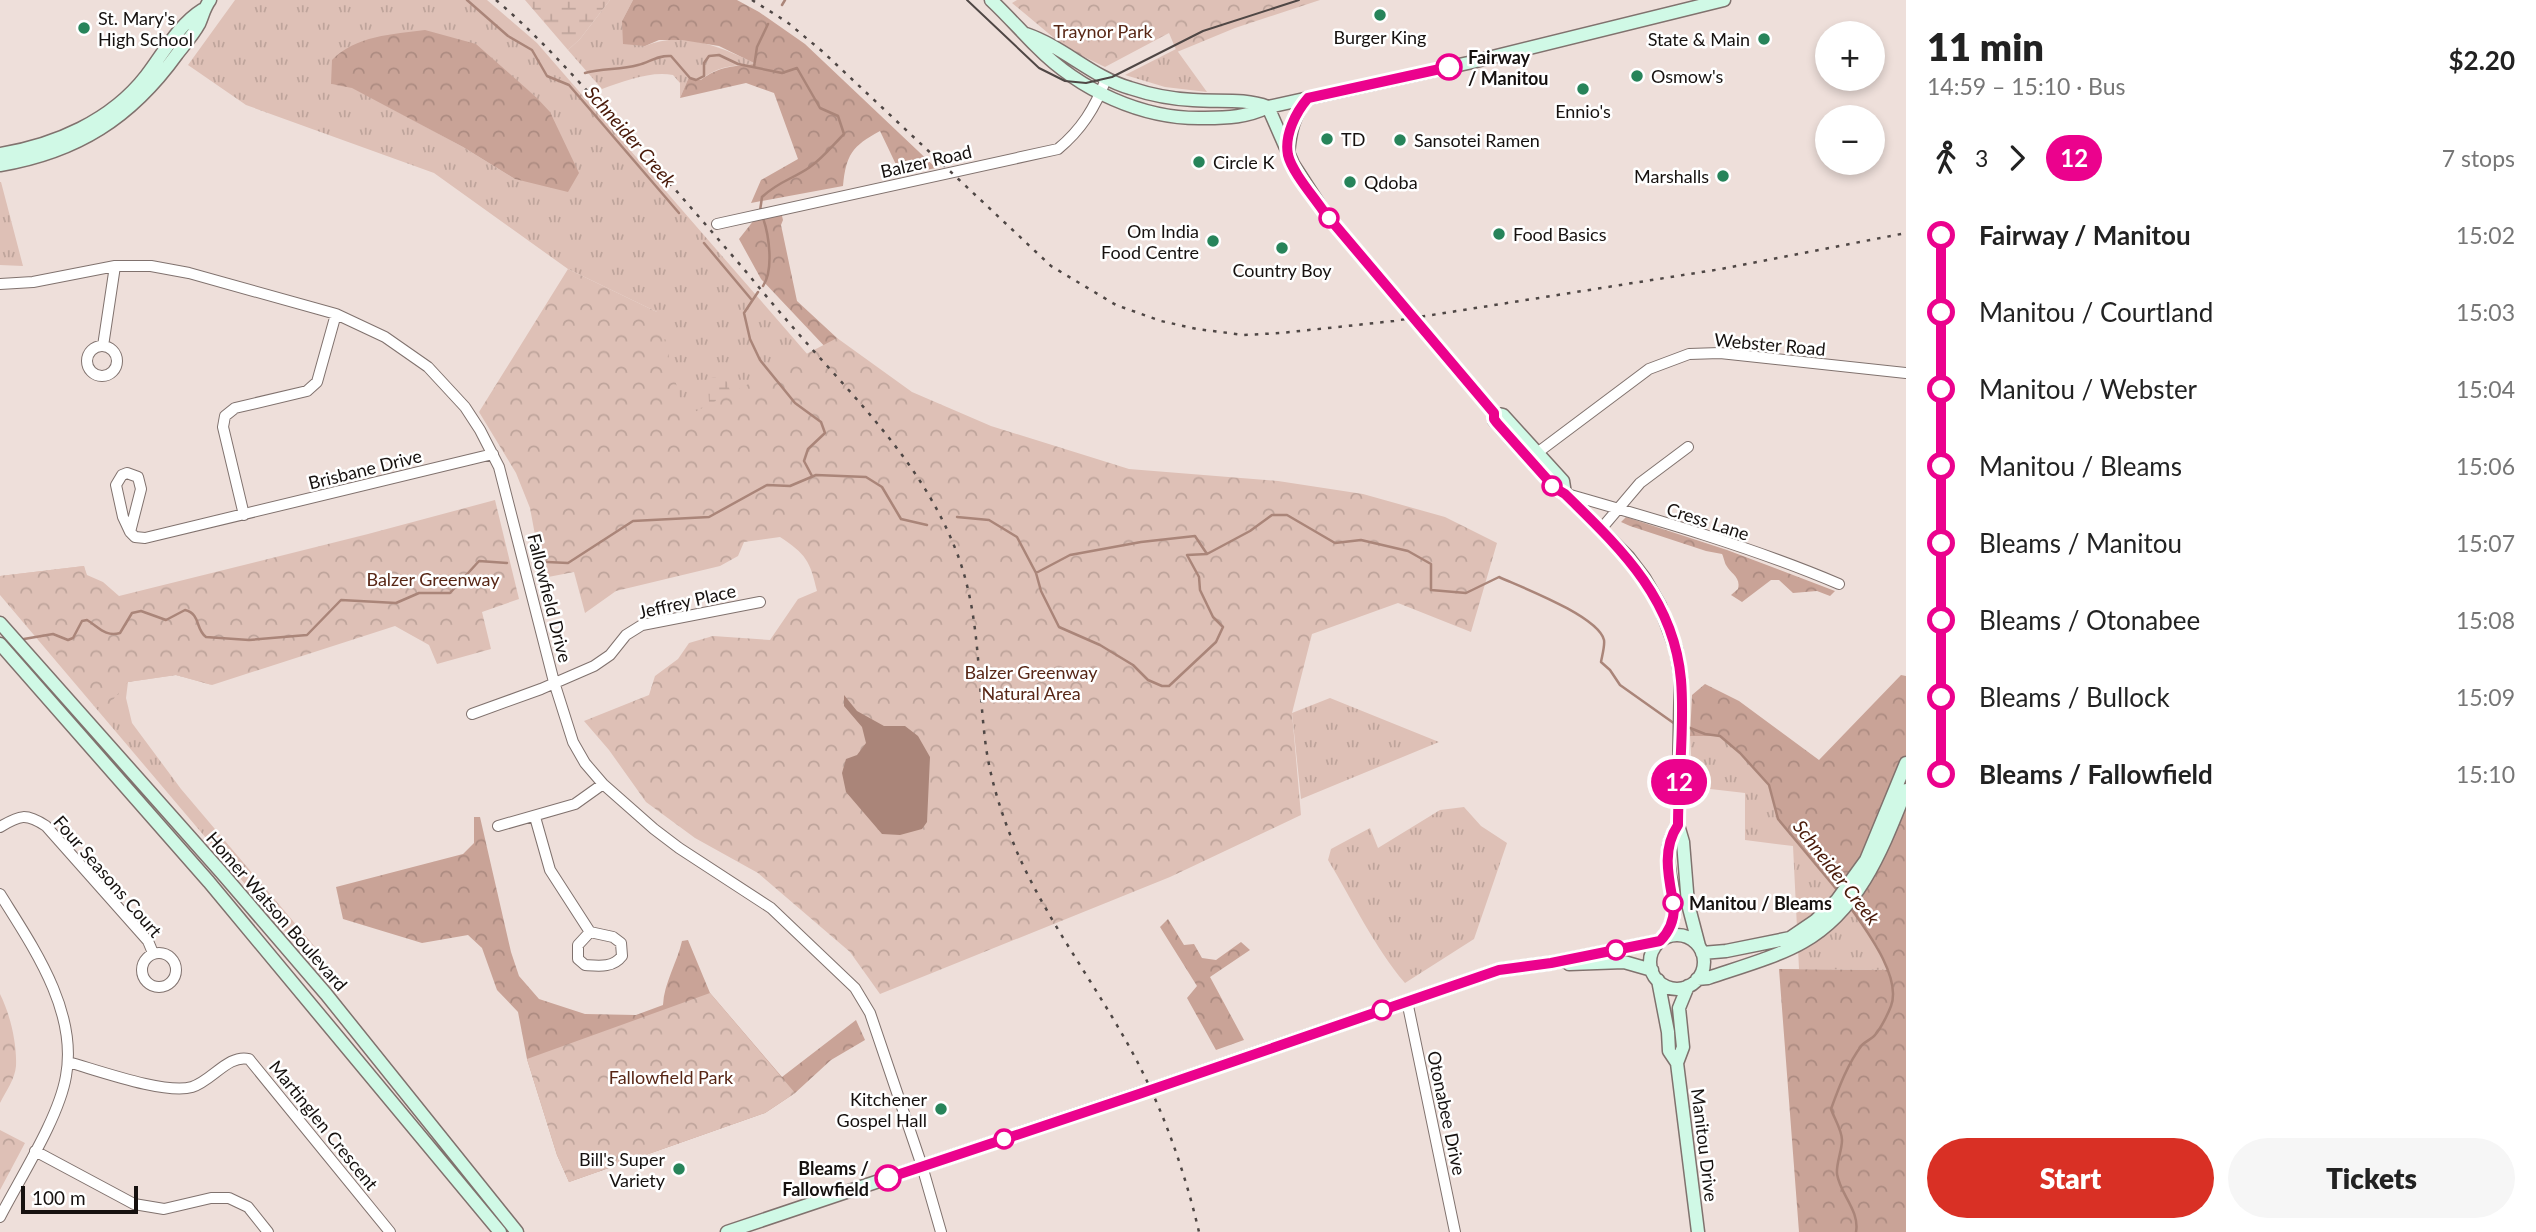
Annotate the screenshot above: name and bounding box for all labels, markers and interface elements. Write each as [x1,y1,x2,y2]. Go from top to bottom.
place label: St. Mary's High School [98,7,193,50]
marker: Burger King [1372,7,1388,23]
marker: St. Mary's High School [76,20,92,36]
park label: Traynor Park [1053,20,1153,42]
map controls [1815,21,1885,175]
button: + [1815,21,1885,91]
text: 11 min [1927,23,2044,69]
place label: Burger King [1334,26,1426,48]
place label: State & Main [1648,28,1750,50]
marker: State & Main [1756,31,1772,47]
text: $2.20 [2449,44,2515,76]
place label: Fairway / Manitou [1468,46,1549,89]
marker: Fairway / Manitou [1436,54,1462,80]
place label: Osmow's [1651,65,1724,87]
marker: Osmow's [1629,68,1645,84]
text: 14:59 – 15:10 · Bus [1927,72,2126,100]
water label: Schneider Creek [581,81,682,192]
marker: Ennio's [1575,81,1591,97]
place label: Ennio's [1555,100,1611,122]
button: − [1815,105,1885,175]
place label: TD [1341,128,1365,150]
place label: Sansotei Ramen [1414,129,1540,151]
marker: TD [1319,131,1335,147]
marker: Sansotei Ramen [1392,132,1408,148]
icon: walk [1927,139,1965,177]
icon: forward [1998,139,2036,177]
street label: Balzer Road [878,140,974,182]
text: 12 [2060,143,2088,172]
text: 3 [1975,144,1988,172]
text: 7 stops [2442,144,2515,172]
place label: Circle K [1213,151,1274,173]
marker: Circle K [1191,154,1207,170]
place label: Marshalls [1634,165,1709,187]
marker: Marshalls [1715,168,1731,184]
place label: Qdoba [1364,171,1418,193]
marker: Qdoba [1342,174,1358,190]
unlabelled marker [1319,208,1339,228]
text: Fairway / Manitou [1979,219,2191,251]
place label: Om India Food Centre [1101,220,1199,263]
text: 15:02 [2456,221,2515,249]
place label: Food Basics [1513,223,1607,245]
marker: Food Basics [1491,226,1507,242]
marker: Om India Food Centre [1205,233,1221,249]
marker: Country Boy [1274,240,1290,256]
place label: Country Boy [1232,259,1332,281]
text: Manitou / Courtland [1979,296,2213,328]
text: 15:03 [2456,298,2515,326]
street label: Webster Road [1713,328,1827,360]
text: Manitou / Webster [1979,373,2197,405]
text: 15:04 [2456,375,2515,403]
street label: Brisbane Drive [306,444,424,494]
text: Manitou / Bleams [1979,450,2182,482]
text: 15:06 [2456,452,2515,480]
unlabelled marker [1542,476,1562,496]
street label: Cress Lane [1664,497,1752,545]
text: Bleams / Manitou [1979,527,2182,559]
text: 15:07 [2456,529,2515,557]
street label: Fallowfield Drive [523,531,577,665]
park label: Balzer Greenway [366,568,500,590]
street label: Jeffrey Place [636,579,738,623]
text: Bleams / Otonabee [1979,604,2200,636]
text: 15:08 [2456,606,2515,634]
park label: Balzer Greenway Natural Area [964,661,1098,704]
text: Bleams / Bullock [1979,681,2170,713]
text: 15:09 [2456,683,2515,711]
text: Bleams / Fallowfield [1979,758,2213,790]
line badge: 12 [1648,759,1710,805]
text: 15:10 [2456,760,2515,788]
text: 12 [1665,767,1693,796]
street label: Four Seasons Court [49,811,167,942]
water label: Schneider Creek [1789,815,1886,930]
street label: Homer Watson Boulevard [202,827,352,995]
place label: Manitou / Bleams [1689,892,1832,914]
marker: Manitou / Bleams [1663,893,1683,913]
unlabelled marker [1606,940,1626,960]
unlabelled marker [1372,1000,1392,1020]
street label: Otonabee Drive [1423,1049,1471,1177]
street label: Martinglen Crescent [265,1056,383,1195]
park label: Fallowfield Park [609,1066,734,1088]
street label: Manitou Drive [1687,1087,1723,1203]
place label: Kitchener Gospel Hall [837,1088,927,1131]
marker: Kitchener Gospel Hall [933,1101,949,1117]
unlabelled marker [994,1129,1014,1149]
button: Start [1927,1138,2214,1218]
button: Tickets [2228,1138,2515,1218]
place label: Bill's Super Variety [579,1148,666,1191]
place label: Bleams / Fallowfield [782,1157,869,1200]
marker: Bill's Super Variety [671,1161,687,1177]
marker: Bleams / Fallowfield [875,1165,901,1191]
scale bar [21,1183,138,1215]
text: 100 m [32,1186,86,1209]

